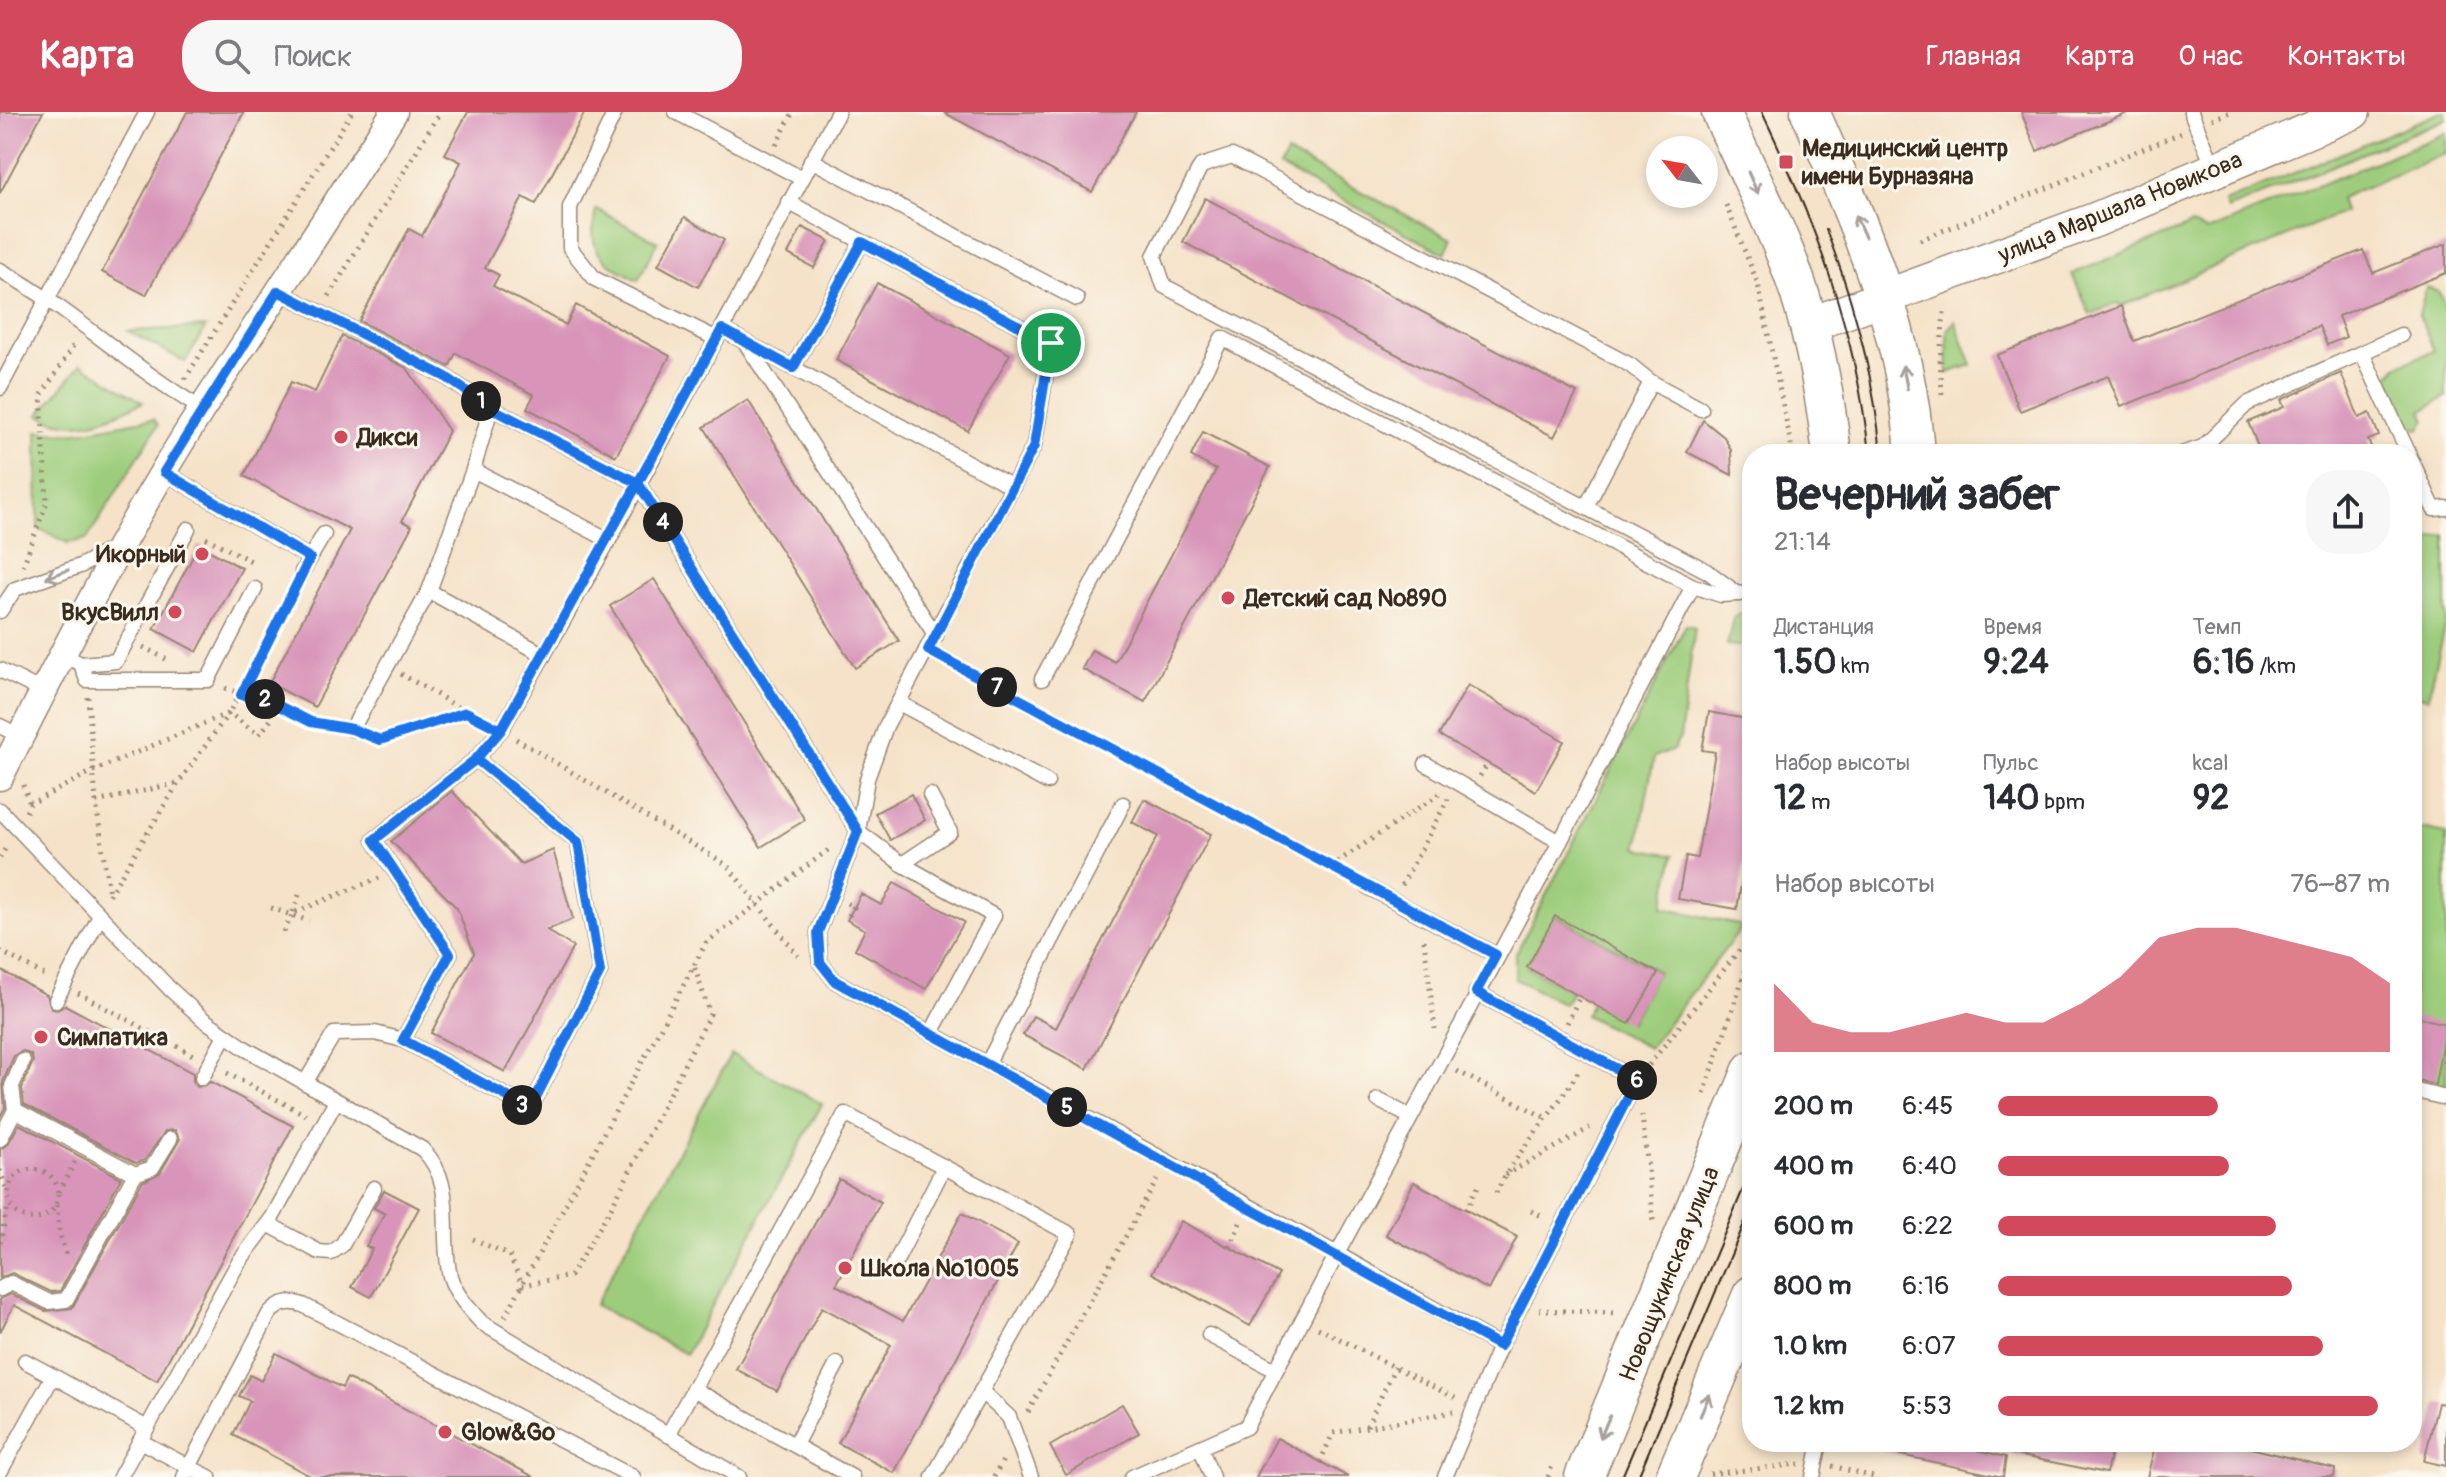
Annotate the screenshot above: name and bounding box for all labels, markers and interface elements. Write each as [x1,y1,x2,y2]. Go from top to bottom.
search box [182,20,742,92]
text: Карта [40,32,134,80]
icon: search [210,34,254,78]
text: Поиск [274,38,352,75]
text: Главная [1926,39,2021,74]
text: Карта [2065,39,2134,74]
text: О нас [2178,39,2243,74]
text: Контакты [2287,39,2406,74]
place label: Медицинский центр имени Бурназяна [1801,134,2008,191]
north arrow [1646,136,1718,208]
map controls [1646,136,1718,208]
street label: улица Маршала Новикова [1993,145,2246,270]
marker: Медицинский центр имени Бурназяна [1777,153,1795,171]
one-way arrow [1746,170,1761,195]
one-way arrow [1852,214,1867,239]
pin [1017,309,1085,377]
icon: arrive [1029,321,1073,365]
one-way arrow [1896,364,1911,390]
pin: 1 [461,381,501,421]
text: 1 [477,387,485,415]
place label: Дикси [355,423,418,452]
marker: Дикси [332,428,350,446]
text: Вечерний забег [1774,468,2060,523]
button: share [2306,470,2390,554]
pin: 4 [643,502,683,542]
text: 4 [657,508,669,536]
text: 21:14 [1774,526,1831,558]
place label: Икорный [96,540,186,569]
marker: Икорный [193,545,211,563]
one-way arrow [44,567,69,582]
place label: Детский сад №890 [1242,584,1447,613]
marker: Детский сад №890 [1219,589,1237,607]
place label: ВкусВилл [61,598,159,627]
marker: ВкусВилл [166,603,184,621]
text: Дистанция [1774,613,1874,641]
text: Время [1983,613,2042,641]
text: Темп [2193,613,2241,641]
text: 1.50 [1774,641,1836,684]
text: 9:24 [1983,641,2049,684]
text: 6:16 [2193,641,2255,684]
text: km [1836,652,1870,680]
text: /km [2255,652,2296,680]
pin: 7 [977,667,1017,707]
text: 7 [991,673,1003,701]
pin: 2 [245,679,285,719]
text: 2 [259,685,271,713]
text: Набор высоты [1774,749,1910,777]
text: Пульс [1983,749,2039,777]
text: kcal [2193,749,2228,777]
text: 12 [1774,777,1806,820]
text: 140 [1983,777,2040,820]
text: 92 [2193,777,2229,820]
text: m [1806,788,1831,816]
text: bpm [2040,788,2085,816]
text: Набор высоты [1774,868,1935,900]
text: 76–87 m [2290,868,2390,900]
place label: Симпатика [57,1023,168,1052]
marker: Симпатика [32,1028,50,1046]
pin: 6 [1617,1060,1657,1100]
text: 6 [1631,1066,1643,1094]
pin: 3 [502,1085,542,1125]
pin: 5 [1047,1087,1087,1127]
text: 200 m [1774,1090,1853,1122]
text: 6:45 [1902,1090,1953,1122]
text: 3 [516,1091,528,1119]
text: 5 [1061,1093,1073,1121]
text: 400 m [1774,1150,1853,1182]
text: 6:40 [1902,1150,1957,1182]
street label: Новощукинская улица [1613,1162,1726,1386]
text: 600 m [1774,1210,1853,1242]
text: 6:22 [1902,1210,1953,1242]
place label: Школа №1005 [860,1254,1019,1283]
marker: Школа №1005 [836,1259,854,1277]
text: 800 m [1774,1270,1851,1302]
text: 6:16 [1902,1270,1949,1302]
text: 1.0 km [1774,1330,1847,1362]
text: 6:07 [1902,1330,1956,1362]
text: 1.2 km [1774,1390,1844,1422]
text: 5:53 [1902,1390,1952,1422]
one-way arrow [1699,1393,1714,1418]
one-way arrow [1597,1414,1612,1439]
place label: Glow&Go [461,1418,555,1447]
marker: Glow&Go [436,1423,454,1441]

